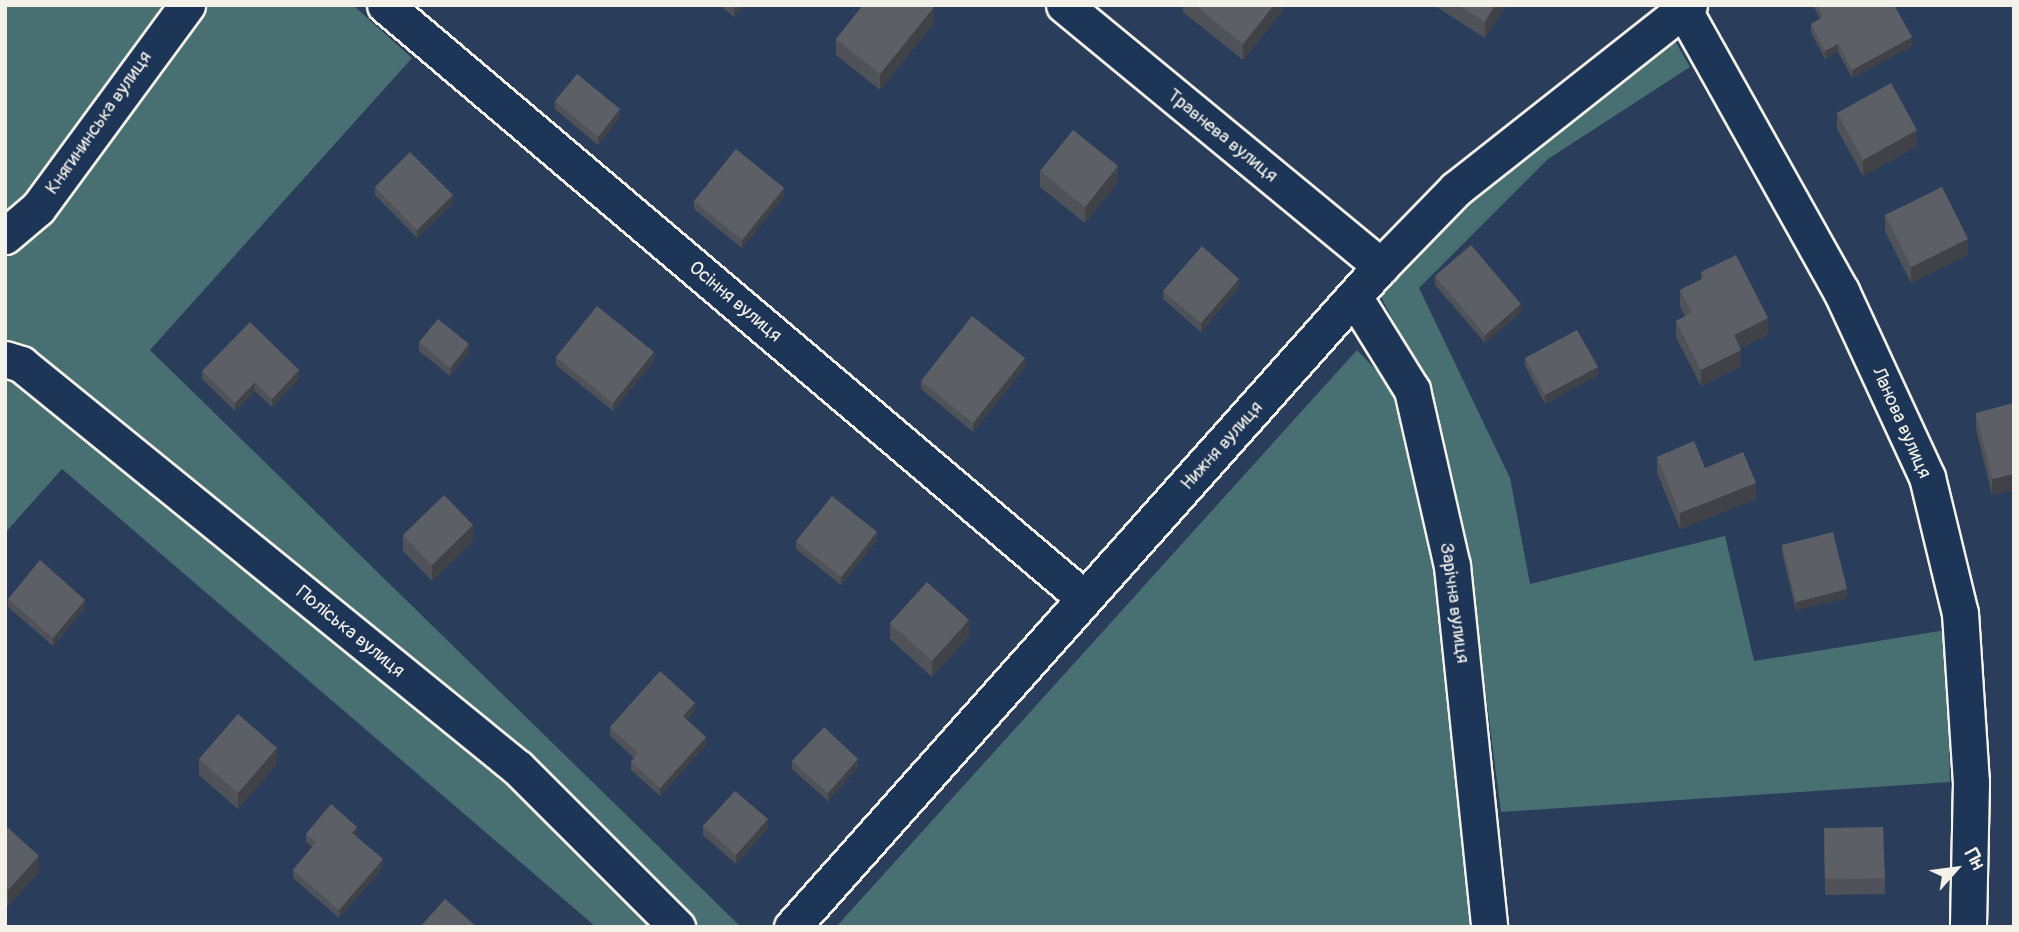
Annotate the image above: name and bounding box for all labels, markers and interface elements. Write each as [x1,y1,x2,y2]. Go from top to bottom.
street label: Княгининська вулиця [41,47,157,199]
street label: Травнева вулиця [1162,84,1282,188]
street label: Осіння вулиця [684,257,786,347]
street label: Ланова вулиця [1866,364,1936,482]
street label: Нижня вулиця [1176,397,1268,495]
street label: Зарічна вулиця [1434,541,1474,665]
street label: Поліська вулиця [291,581,409,683]
north arrow [1921,834,1991,904]
text: Пн [1959,844,1990,874]

